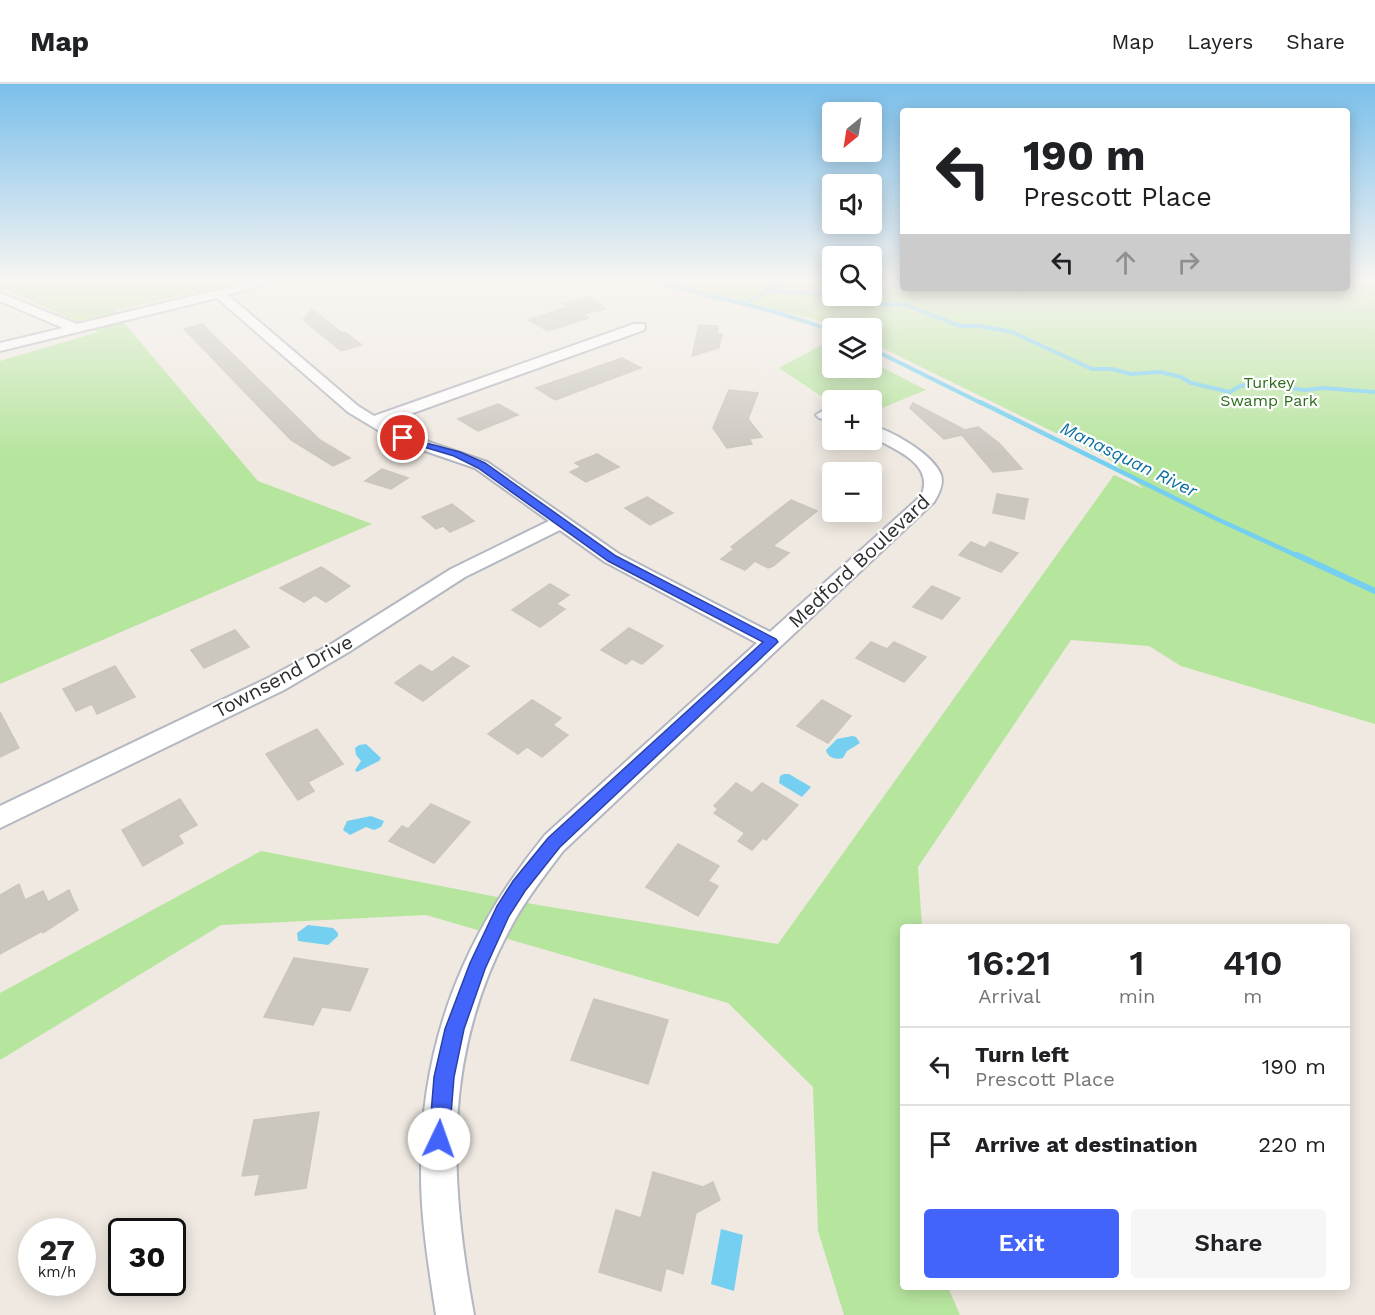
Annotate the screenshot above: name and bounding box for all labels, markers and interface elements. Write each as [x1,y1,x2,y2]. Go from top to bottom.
text: Map [30,25,89,58]
text: Map [1111,29,1154,54]
text: Layers [1187,29,1253,54]
text: Share [1286,29,1345,54]
north arrow [822,102,882,162]
map controls [822,102,882,522]
text: 190 m [1023,131,1146,180]
icon: left [924,132,1002,210]
button: sound [822,174,882,234]
text: Prescott Place [1023,181,1212,213]
button: search [822,246,882,306]
icon: left [1046,246,1079,279]
icon: ahead [1109,246,1142,279]
icon: right [1172,246,1205,279]
button: layers [822,318,882,378]
park label: Turkey Swamp Park [1220,373,1318,410]
button: + [822,390,882,450]
pin [377,412,428,463]
water label: Manasquan River [1057,417,1202,502]
icon: arrive [386,421,419,454]
button: − [822,462,882,522]
street label: Medford Boulevard [783,489,935,633]
street label: Townsend Drive [209,629,357,723]
text: 16:21 [967,942,1051,984]
text: 1 [1130,942,1145,984]
text: 410 [1223,942,1283,984]
text: Arrival [978,984,1041,1008]
text: min [1119,984,1155,1008]
text: m [1243,984,1262,1008]
text: Turn left [975,1042,1069,1067]
icon: left [924,1050,957,1083]
text: 190 m [1262,1054,1326,1079]
text: Prescott Place [975,1067,1115,1091]
position arrow [407,1107,471,1171]
icon: arrive [924,1128,957,1161]
text: Arrive at destination [975,1132,1198,1157]
text: 220 m [1258,1132,1326,1157]
button: Exit [924,1209,1119,1278]
button: Share [1131,1209,1326,1278]
speed limit sign: 30 [108,1218,186,1296]
text: 27 [39,1232,75,1267]
text: km/h [38,1263,76,1281]

